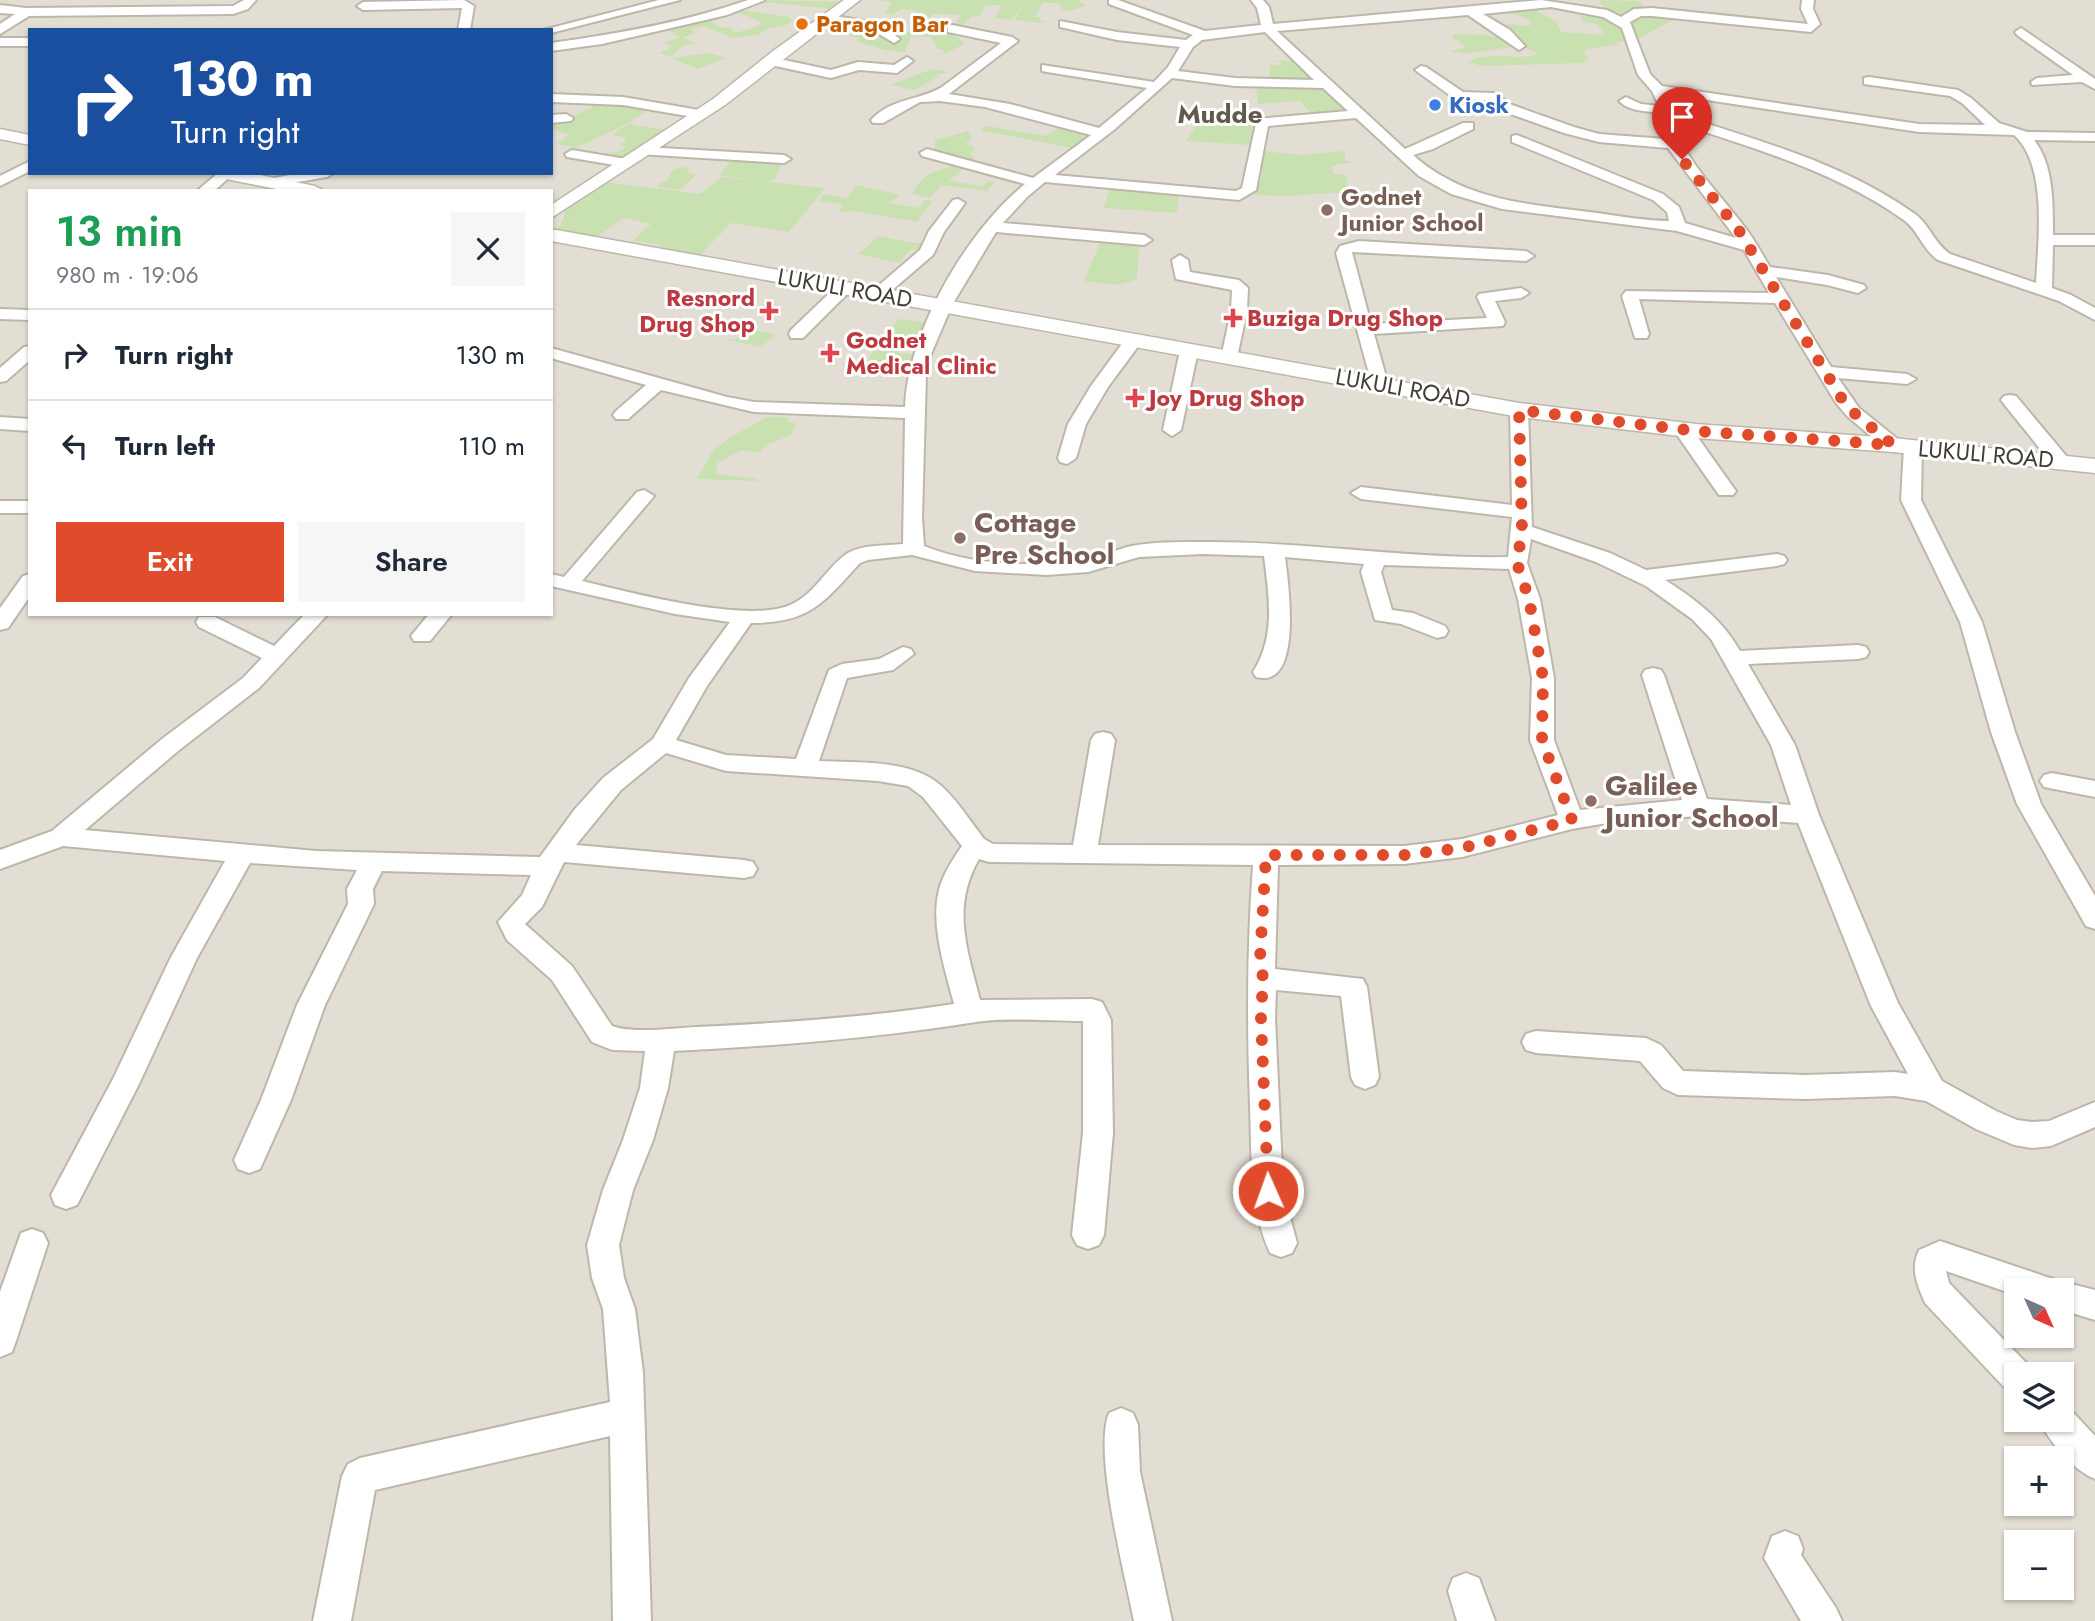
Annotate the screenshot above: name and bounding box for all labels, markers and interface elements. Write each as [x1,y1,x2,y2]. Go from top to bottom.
place label: Paragon Bar [816,7,949,41]
marker: Paragon Bar [794,16,810,32]
text: 130 m [171,44,314,114]
icon: right [56,56,147,147]
pin [1652,87,1712,159]
place label: Kiosk [1449,88,1509,122]
district label: Mudde [1177,95,1263,133]
marker: Kiosk [1427,97,1443,113]
icon: arrive [1663,98,1701,136]
text: Turn right [171,109,300,155]
place label: Godnet Junior School [1337,180,1484,240]
text: 13 min [56,201,183,262]
marker: Godnet Junior School [1319,202,1335,218]
button: close [451,212,525,286]
text: 980 m · 19:06 [56,258,199,292]
street label: LUKULI ROAD [775,259,915,317]
place label: Resnord Drug Shop [639,281,755,341]
place label: Buziga Drug Shop [1247,301,1443,335]
marker: Resnord Drug Shop [761,303,777,319]
marker: Buziga Drug Shop [1225,310,1241,326]
place label: Godnet Medical Clinic [846,323,997,383]
icon: right [56,336,94,374]
text: Turn right [115,336,233,374]
text: 130 m [455,336,525,374]
marker: Godnet Medical Clinic [820,343,840,363]
street label: LUKULI ROAD [1333,359,1473,417]
place label: Joy Drug Shop [1145,381,1304,415]
marker: Joy Drug Shop [1127,390,1143,406]
icon: left [56,427,94,465]
text: Turn left [115,427,215,465]
text: 110 m [458,427,525,465]
street label: LUKULI ROAD [1917,431,2055,477]
place label: Cottage Pre School [974,502,1114,575]
button: Exit [56,522,284,602]
button: Share [298,522,525,602]
marker: Cottage Pre School [952,530,968,546]
place label: Galilee Junior School [1600,765,1778,838]
marker: Galilee Junior School [1583,793,1599,809]
position arrow [1231,1154,1305,1228]
north arrow [2004,1278,2074,1348]
map controls [2004,1278,2074,1600]
button: layers [2004,1362,2074,1432]
button: + [2004,1446,2074,1516]
button: − [2004,1530,2074,1600]

